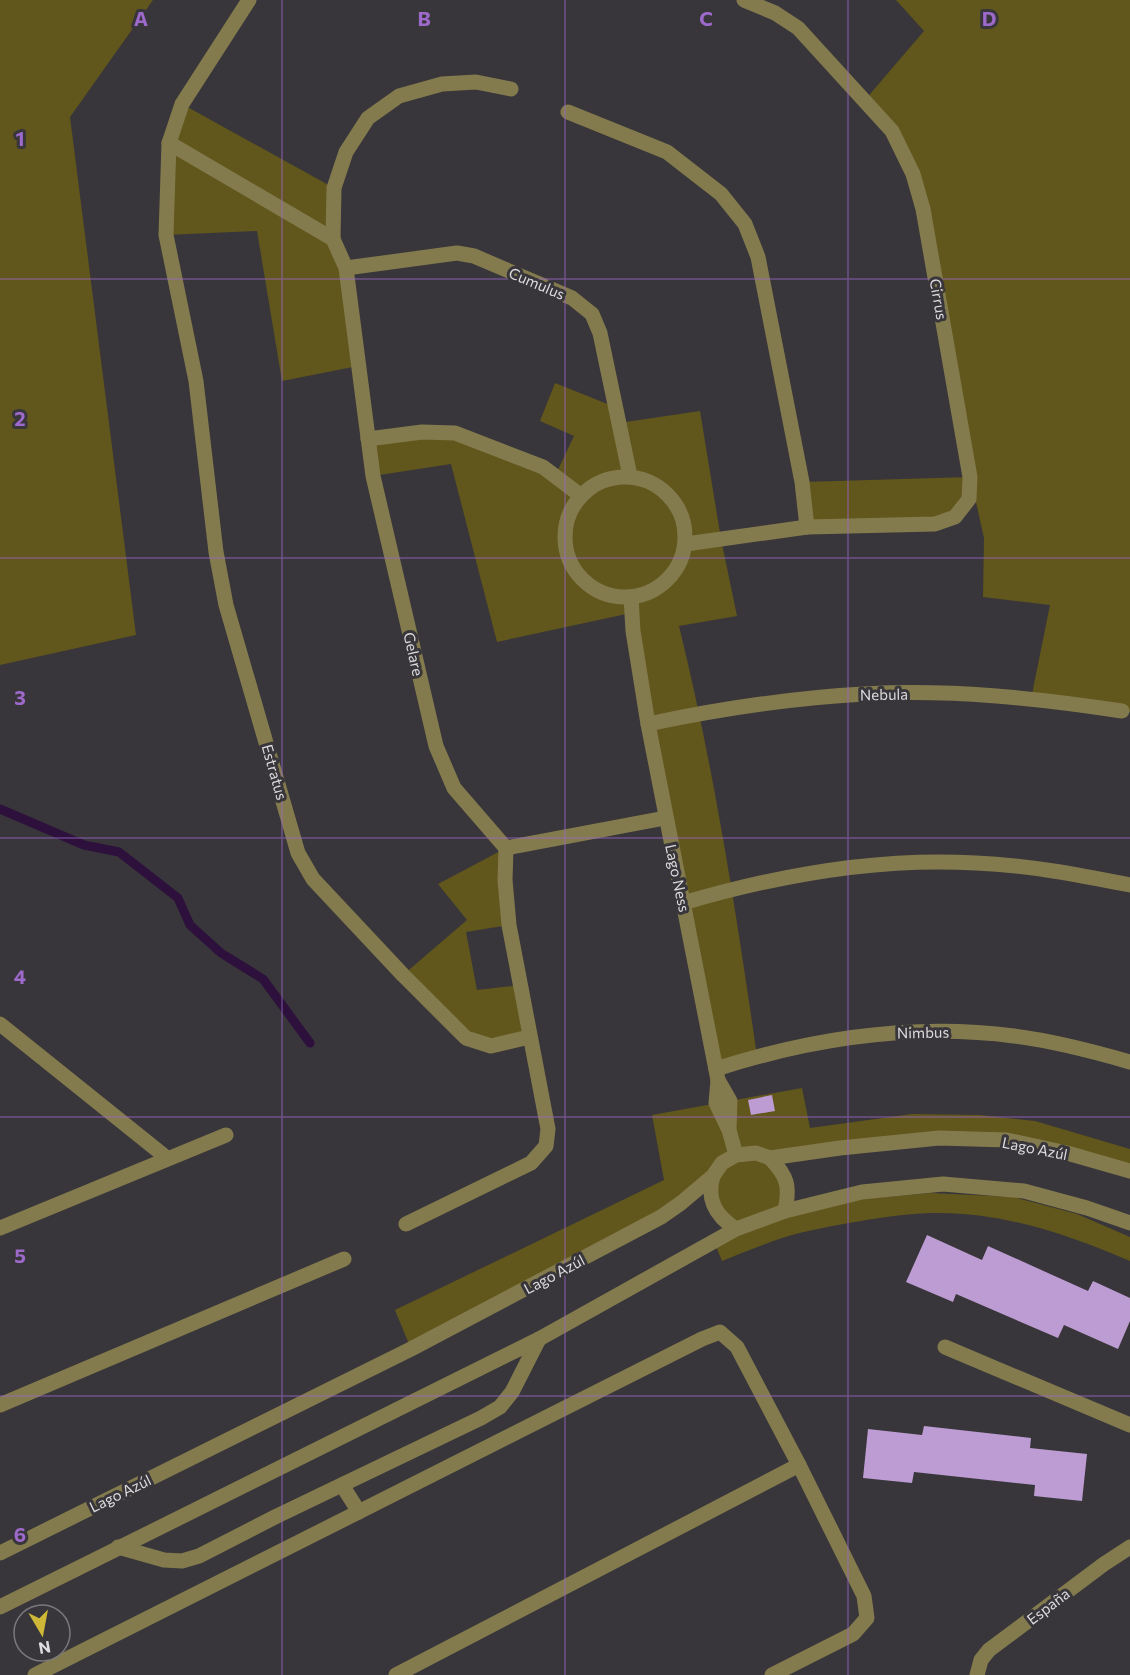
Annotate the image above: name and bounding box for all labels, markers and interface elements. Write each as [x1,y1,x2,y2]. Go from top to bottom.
text: A [134,6,148,30]
text: B [417,6,431,30]
text: C [699,6,713,30]
text: D [982,6,996,30]
text: 1 [15,126,25,150]
street label: Cumulus [506,263,568,303]
street label: Cirrus [927,277,951,321]
text: 2 [14,406,26,430]
street label: Gelare [400,630,428,678]
text: 3 [14,685,26,709]
street label: Nebula [860,685,908,703]
street label: Estratus [259,742,292,802]
street label: Lago Ness [662,842,694,914]
text: 4 [14,964,26,988]
street label: Nimbus [897,1023,949,1041]
street label: Lago Azúl [1001,1133,1069,1163]
text: 5 [14,1243,26,1267]
street label: Lago Azúl [521,1251,587,1297]
street label: Lago Azúl [86,1470,154,1516]
text: 6 [14,1522,26,1546]
street label: España [1023,1584,1073,1628]
north arrow [12,1603,72,1663]
text: N [37,1638,52,1659]

